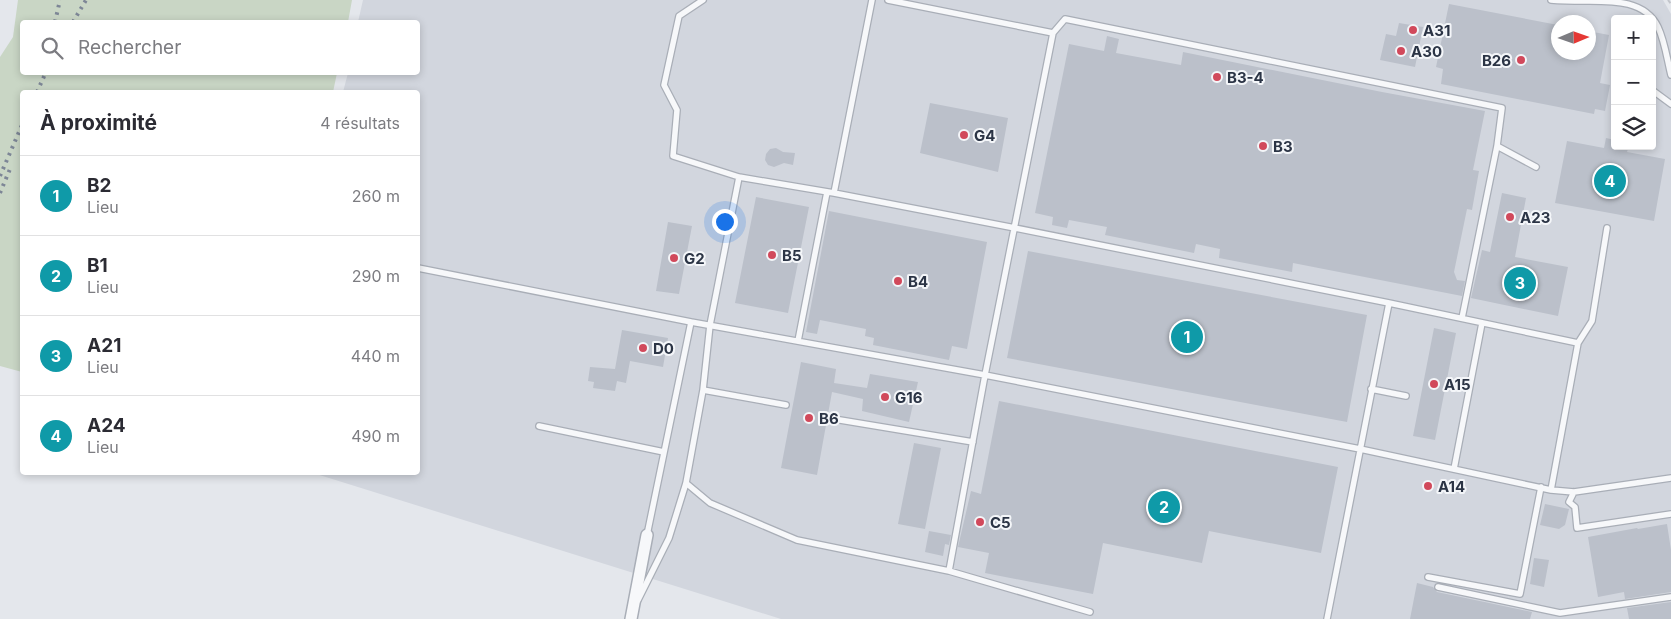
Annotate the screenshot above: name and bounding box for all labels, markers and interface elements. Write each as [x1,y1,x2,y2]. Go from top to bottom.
north arrow [1551,15,1596,60]
map controls [1611,15,1656,150]
button: + [1611,15,1656,60]
search box [20,20,420,75]
place label: A31 [1423,21,1450,40]
marker: A31 [1407,24,1419,36]
icon: search [38,34,66,62]
text: Rechercher [78,36,181,59]
place label: A30 [1411,42,1442,61]
marker: A30 [1395,45,1407,57]
place label: B26 [1482,51,1511,70]
marker: B26 [1515,54,1527,66]
button: − [1611,60,1656,105]
place label: B3-4 [1227,68,1264,87]
marker: B3-4 [1211,71,1223,83]
button: layers [1611,105,1656,150]
text: À proximité [40,110,157,135]
text: 4 résultats [320,113,400,133]
place label: G4 [974,126,995,145]
marker: G4 [958,129,970,141]
place label: B3 [1273,137,1293,156]
marker: B3 [1257,140,1269,152]
pin: 4 [1594,162,1626,200]
text: B2 [87,174,112,197]
text: 1 [53,186,59,206]
text: 260 m [352,186,400,206]
text: Lieu [87,197,119,217]
place label: A23 [1520,208,1550,227]
your location [712,209,738,235]
marker: A23 [1504,211,1516,223]
place label: B5 [782,246,802,265]
place label: G2 [684,249,705,268]
marker: B5 [766,249,778,261]
marker: G2 [668,252,680,264]
text: B1 [87,254,108,277]
pin: 3 [1504,264,1536,302]
text: 2 [51,266,61,286]
text: 290 m [352,266,400,286]
place label: B4 [908,272,928,291]
marker: B4 [892,275,904,287]
text: Lieu [87,277,119,297]
pin: 1 [1171,318,1203,356]
text: A21 [87,334,121,357]
place label: D0 [653,339,674,358]
marker: D0 [637,342,649,354]
text: 3 [51,346,61,366]
text: 440 m [351,346,400,366]
text: Lieu [87,357,119,377]
place label: A15 [1444,375,1471,394]
marker: A15 [1428,378,1440,390]
place label: G16 [895,388,923,407]
marker: G16 [879,391,891,403]
place label: B6 [819,409,839,428]
marker: B6 [803,412,815,424]
text: A24 [87,414,126,437]
text: 4 [51,426,61,446]
text: 490 m [351,426,400,446]
text: Lieu [87,437,119,457]
place label: A14 [1438,477,1465,496]
marker: A14 [1422,480,1434,492]
pin: 2 [1148,488,1180,526]
place label: C5 [990,513,1011,532]
marker: C5 [974,516,986,528]

